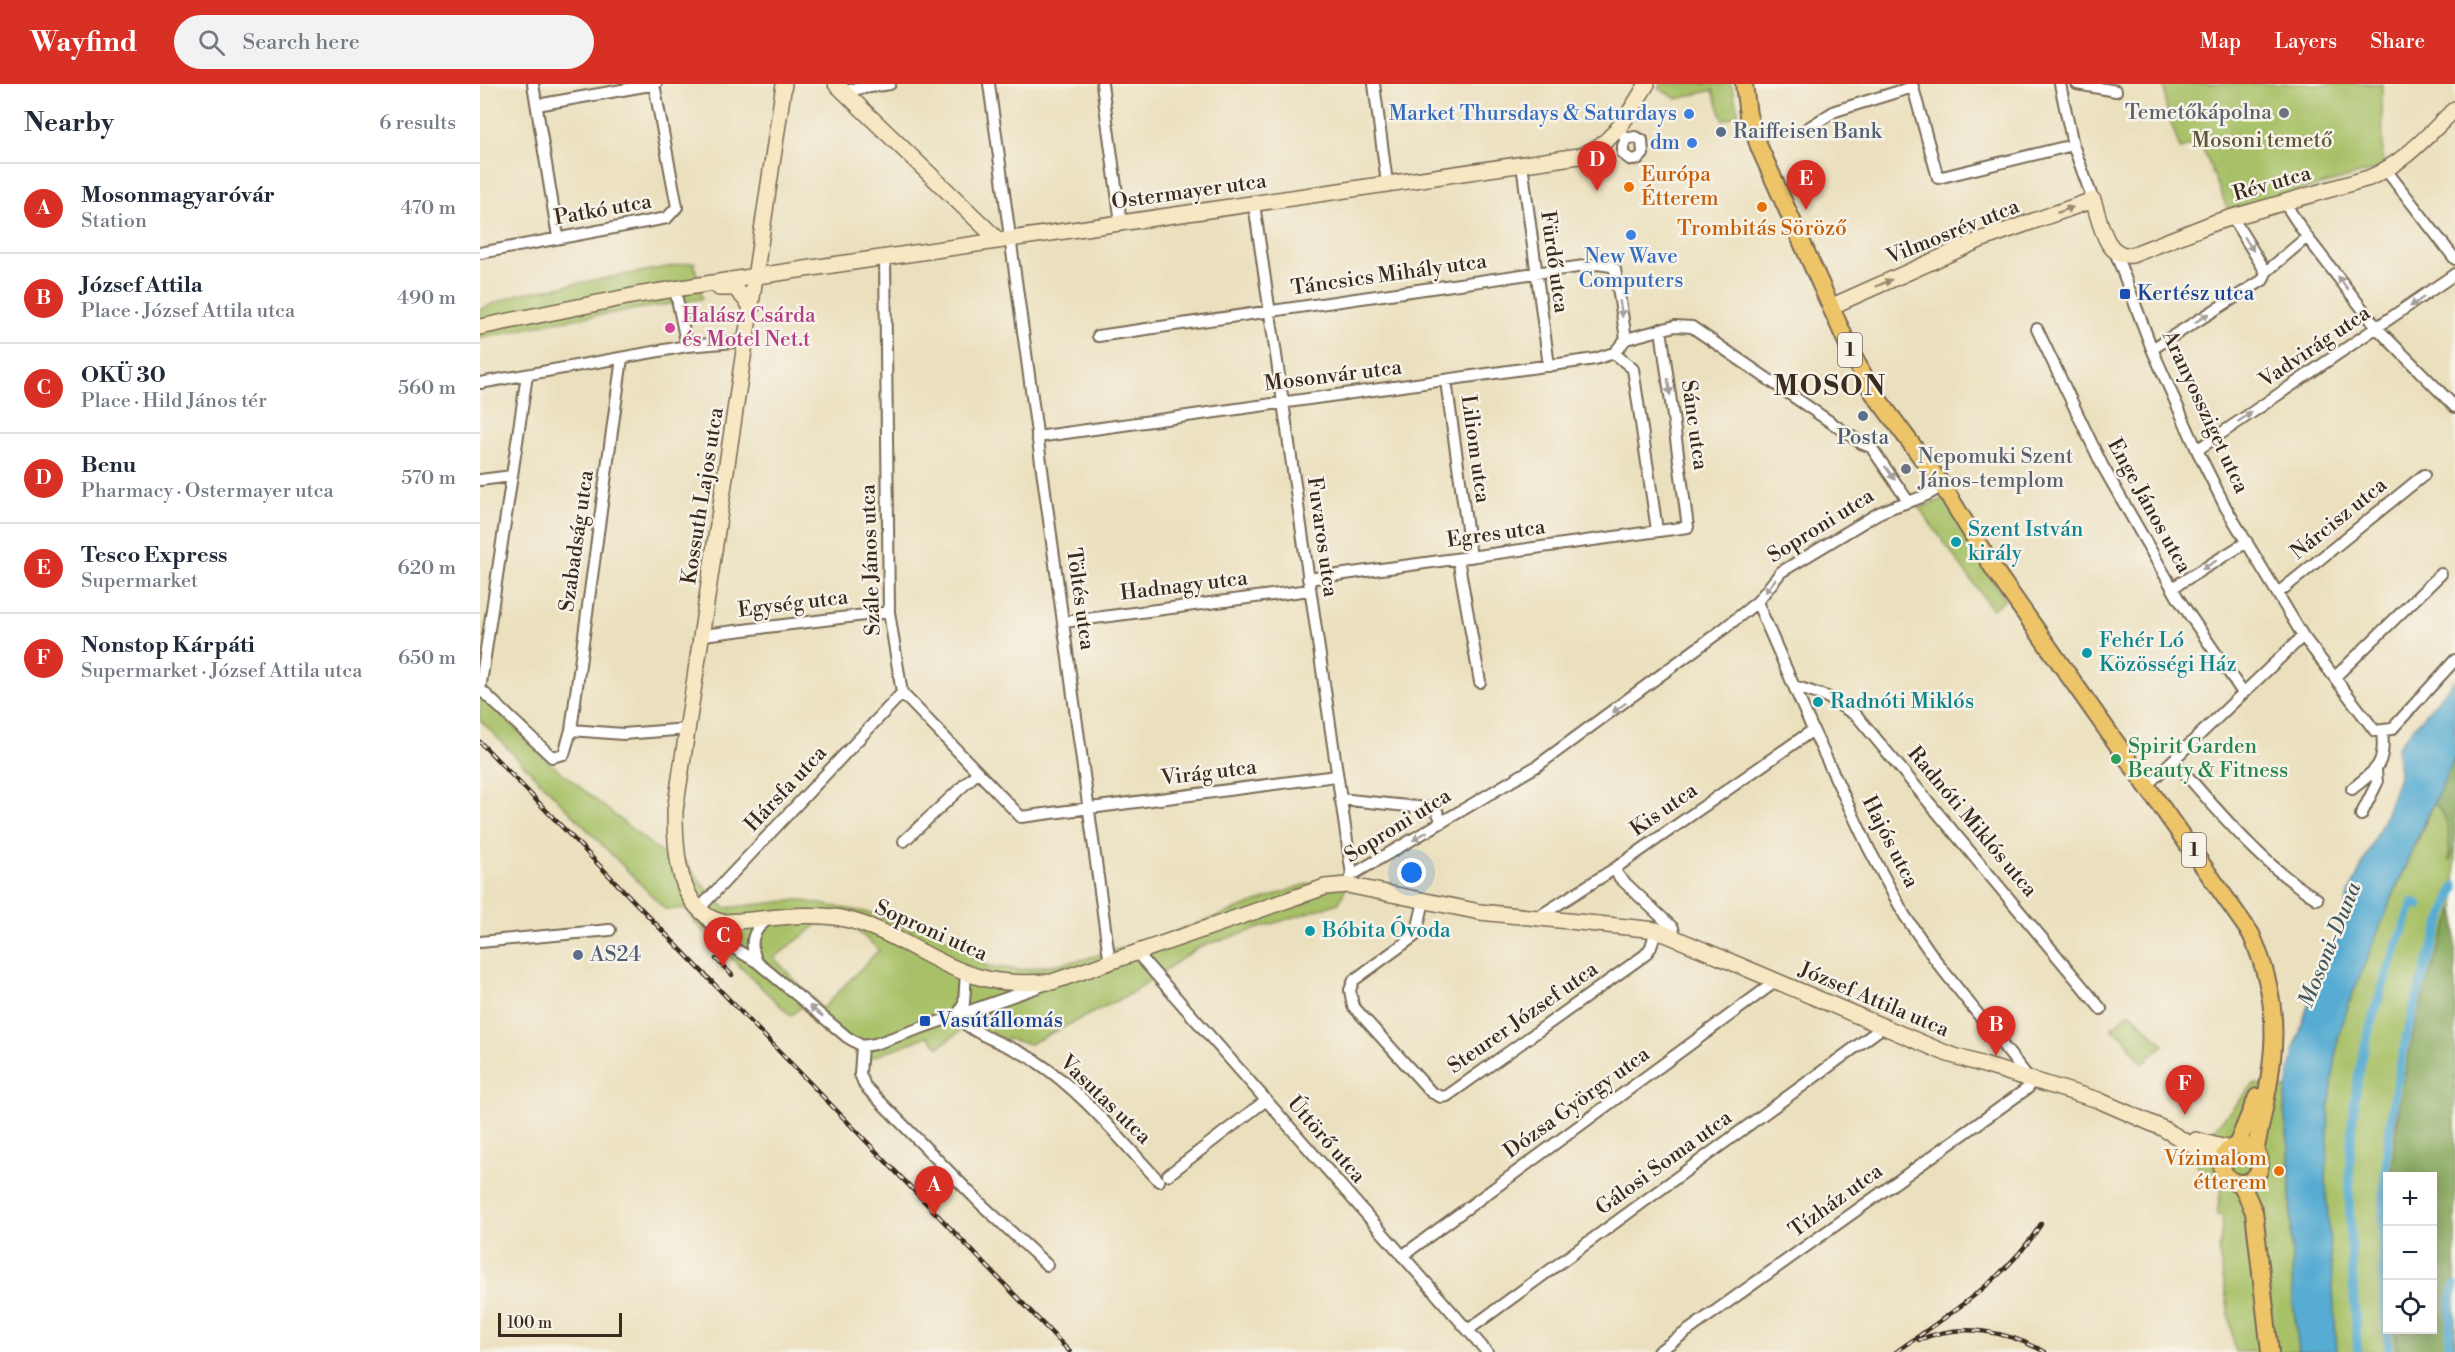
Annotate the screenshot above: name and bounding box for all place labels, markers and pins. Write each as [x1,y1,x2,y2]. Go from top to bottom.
place label: Temetőkápolna [2125,100,2272,126]
place label: Market Thursdays & Saturdays [1389,101,1677,127]
marker: Temetőkápolna [2277,106,2291,120]
marker: Market Thursdays & Saturdays [1682,107,1696,121]
place label: Raiffeisen Bank [1733,119,1883,145]
marker: Raiffeisen Bank [1714,125,1728,139]
place label: dm [1650,130,1680,156]
marker: dm [1685,136,1699,150]
pin: D [1578,141,1616,191]
pin: E [1786,160,1826,210]
place label: Európa Étterem [1641,162,1719,212]
marker: Európa Étterem [1622,180,1636,194]
marker: Trombitás Söröző [1755,200,1769,214]
place label: Trombitás Söröző [1677,216,1847,242]
marker: New Wave Computers [1624,228,1638,242]
place label: New Wave Computers [1579,244,1683,294]
place label: Kertész utca [2137,281,2255,307]
marker: Kertész utca [2118,287,2132,301]
place label: Halász Csárda és Motel Net.t [682,303,816,353]
marker: Halász Csárda és Motel Net.t [663,321,677,335]
marker: Posta [1856,409,1870,423]
place label: Posta [1837,425,1890,451]
place label: Nepomuki Szent János-templom [1917,444,2074,494]
marker: Nepomuki Szent János-templom [1899,462,1913,476]
place label: Szent István király [1968,517,2084,567]
marker: Szent István király [1949,535,1963,549]
place label: Fehér Ló Közösségi Ház [2099,628,2237,678]
marker: Fehér Ló Közösségi Ház [2080,646,2094,660]
place label: Radnóti Miklós [1830,689,1974,715]
marker: Radnóti Miklós [1811,695,1825,709]
place label: Spirit Garden Beauty & Fitness [2127,734,2288,784]
marker: Spirit Garden Beauty & Fitness [2109,752,2123,766]
place label: Bóbita Óvoda [1321,915,1451,944]
pin: C [704,918,742,967]
marker: Bóbita Óvoda [1303,924,1317,938]
place label: AS24 [589,942,641,968]
marker: AS24 [571,948,585,962]
pin: B [1976,1006,2016,1056]
place label: Vasútállomás [936,1008,1063,1034]
marker: Vasútállomás [918,1014,932,1028]
pin: F [2166,1066,2204,1115]
place label: Vízimalom étterem [2163,1146,2267,1196]
marker: Vízimalom étterem [2272,1164,2286,1178]
pin: A [914,1166,954,1216]

